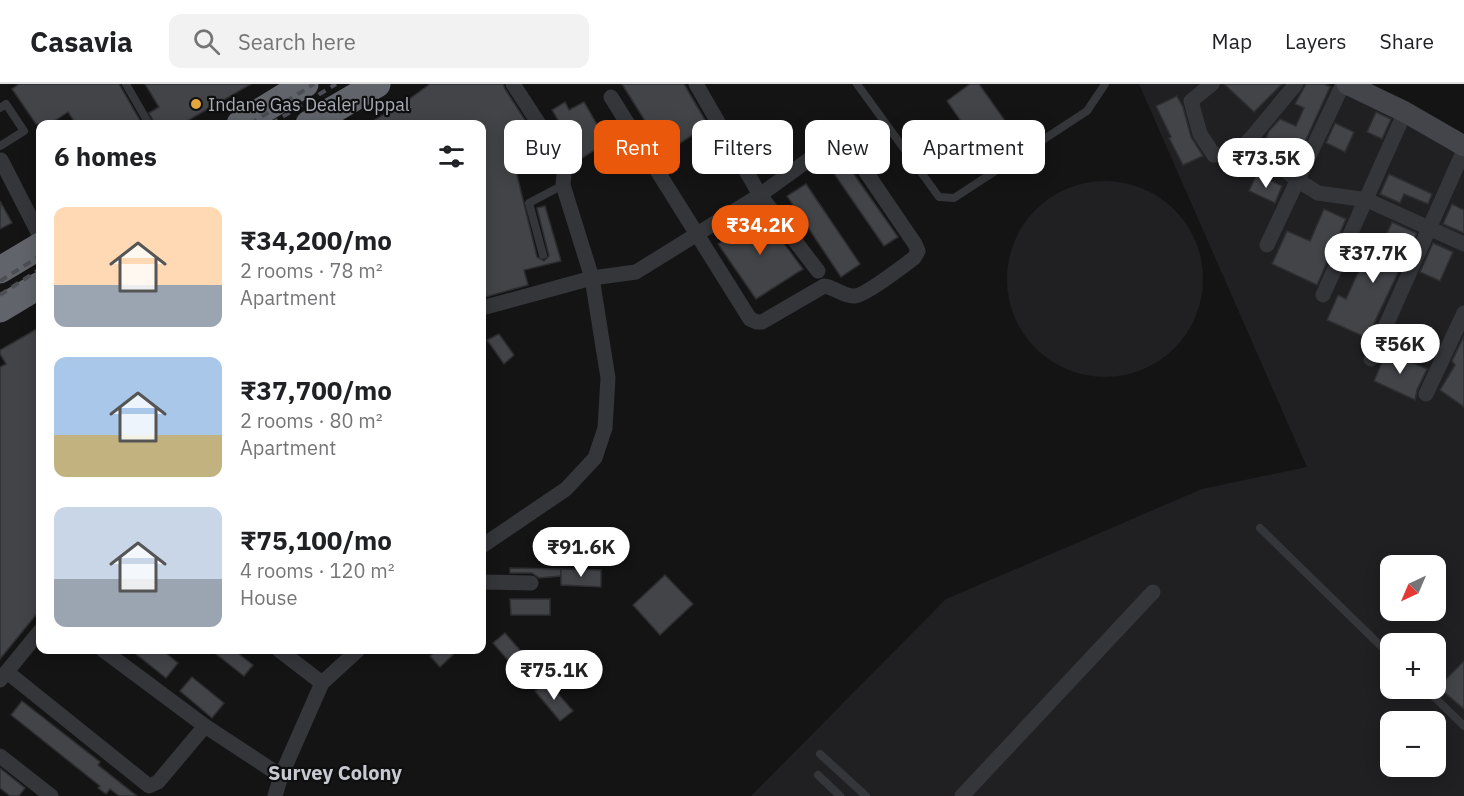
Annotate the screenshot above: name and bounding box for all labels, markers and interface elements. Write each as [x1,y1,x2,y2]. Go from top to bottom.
search box [169,14,589,68]
text: Casavia [30,23,133,60]
icon: search [190,25,223,58]
text: Search here [238,27,356,56]
text: Map [1212,27,1252,55]
text: Layers [1285,27,1347,55]
text: Share [1380,27,1434,55]
place label: Indane Gas Dealer Uppal [208,93,410,116]
marker: Indane Gas Dealer Uppal [189,97,203,111]
chip: Buy [504,120,582,174]
chip: Rent [594,120,680,174]
chip: Filters [692,120,793,174]
chip: New [805,120,890,174]
chip: Apartment [902,120,1045,174]
pin: ₹73.5K [1217,138,1315,189]
text: 6 homes [54,139,157,173]
icon: filters [435,140,468,173]
text: ₹73.5K [1232,144,1300,171]
pin: ₹34.2K [711,205,809,256]
text: ₹34.2K [726,211,794,238]
text: ₹34,200/mo [240,223,392,257]
icon: home [102,231,174,303]
pin: ₹37.7K [1324,233,1422,284]
text: ₹37.7K [1339,239,1407,266]
text: 2 rooms · 78 m² [240,257,383,284]
text: Apartment [240,284,336,311]
pin: ₹56K [1364,324,1436,375]
text: ₹56K [1375,330,1425,357]
text: ₹37,700/mo [240,373,392,407]
icon: home [102,381,174,453]
text: 2 rooms · 80 m² [240,407,383,434]
text: Apartment [240,434,336,461]
text: ₹75,100/mo [240,523,392,557]
pin: ₹91.6K [532,527,630,578]
icon: home [102,531,174,603]
text: ₹91.6K [547,533,615,560]
north arrow [1380,555,1446,621]
map controls [1380,555,1446,777]
text: 4 rooms · 120 m² [240,557,395,584]
text: House [240,584,297,611]
button: + [1380,633,1446,699]
pin: ₹75.1K [505,650,603,701]
text: ₹75.1K [520,656,588,683]
button: − [1380,711,1446,777]
district label: Survey Colony [268,759,402,786]

